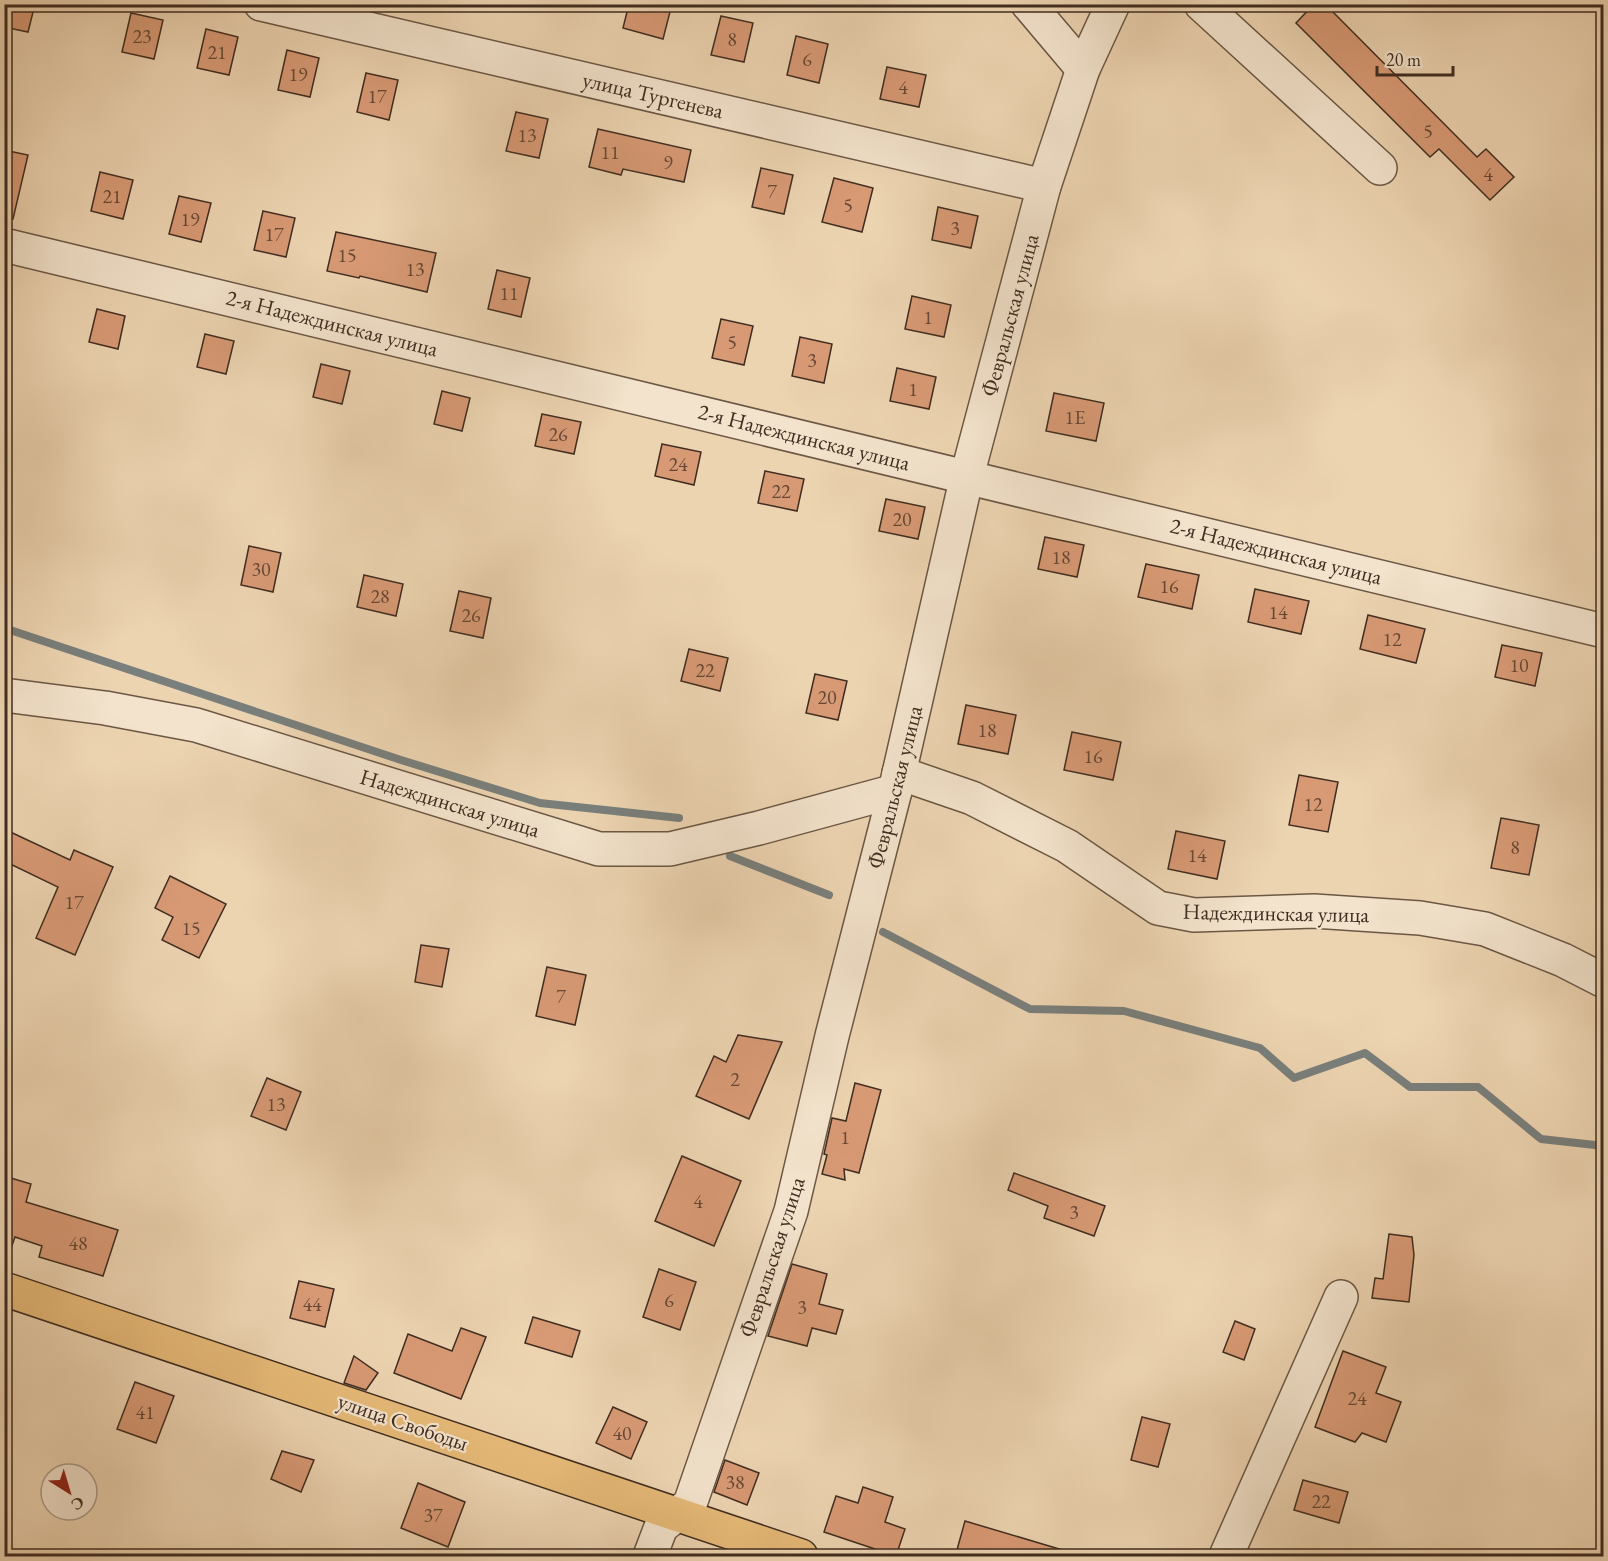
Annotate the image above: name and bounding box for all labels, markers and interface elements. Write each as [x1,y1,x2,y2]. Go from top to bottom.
house number: 23 [132,23,152,49]
house number: 8 [727,26,737,52]
house number: 21 [207,39,227,65]
scale bar [1377,39,1454,77]
house number: 6 [802,46,812,72]
text: 20 m [1386,48,1421,71]
house number: 19 [288,61,308,87]
street label: улица Тургенева [580,65,727,125]
house number: 4 [898,74,908,100]
house number: 17 [367,83,387,109]
house number: 5 [1423,118,1433,144]
house number: 13 [517,122,537,148]
house number: 11 [600,139,620,165]
house number: 9 [663,149,673,175]
house number: 4 [1483,161,1493,187]
house number: 7 [767,178,777,204]
house number: 21 [102,183,122,209]
house number: 5 [843,192,853,218]
house number: 19 [180,206,200,232]
house number: 3 [950,215,960,241]
house number: 17 [264,221,284,247]
street label: Февральская улица [974,230,1046,399]
house number: 15 [337,242,357,268]
house number: 13 [405,256,425,282]
house number: 11 [499,280,519,306]
street label: 2-я Надеждинская улица [223,283,441,363]
house number: 1 [923,304,933,330]
house number: 5 [727,329,737,355]
house number: 3 [807,347,817,373]
house number: 1 [908,376,918,402]
street label: 2-я Надеждинская улица [695,397,913,477]
house number: 1Е [1065,404,1085,430]
house number: 26 [548,421,568,447]
house number: 24 [668,451,688,477]
house number: 22 [771,478,791,504]
house number: 20 [892,506,912,532]
street label: 2-я Надеждинская улица [1167,511,1385,591]
house number: 18 [1051,544,1071,570]
house number: 30 [251,556,271,582]
house number: 16 [1159,573,1179,599]
house number: 28 [370,583,390,609]
house number: 14 [1268,599,1288,625]
house number: 26 [461,602,481,628]
house number: 12 [1382,626,1402,652]
house number: 10 [1509,652,1529,678]
house number: 22 [695,657,715,683]
house number: 20 [817,684,837,710]
street label: Февральская улица [861,702,929,872]
house number: 18 [977,717,997,743]
house number: 16 [1083,743,1103,769]
street label: Надеждинская улица [357,762,544,844]
house number: 12 [1303,791,1323,817]
house number: 8 [1510,834,1520,860]
house number: 14 [1187,842,1207,868]
house number: 17 [64,889,84,915]
street label: Надеждинская улица [1182,897,1370,929]
house number: 15 [181,915,201,941]
house number: 7 [556,983,566,1009]
house number: 2 [730,1066,740,1092]
house number: 13 [266,1091,286,1117]
house number: 1 [840,1124,850,1150]
street label: Февральская улица [732,1173,812,1341]
house number: 4 [693,1188,703,1214]
house number: 3 [1069,1199,1079,1225]
house number: 48 [68,1230,88,1256]
house number: 6 [664,1287,674,1313]
house number: 44 [302,1291,322,1317]
house number: 3 [797,1294,807,1320]
house number: 24 [1347,1385,1367,1411]
street label: улица Свободы [334,1386,472,1458]
house number: 41 [135,1399,155,1425]
house number: 40 [612,1420,632,1446]
north arrow [39,1462,99,1522]
house number: 38 [725,1469,745,1495]
house number: 22 [1311,1488,1331,1514]
text: С [67,1492,89,1515]
house number: 37 [423,1502,443,1528]

